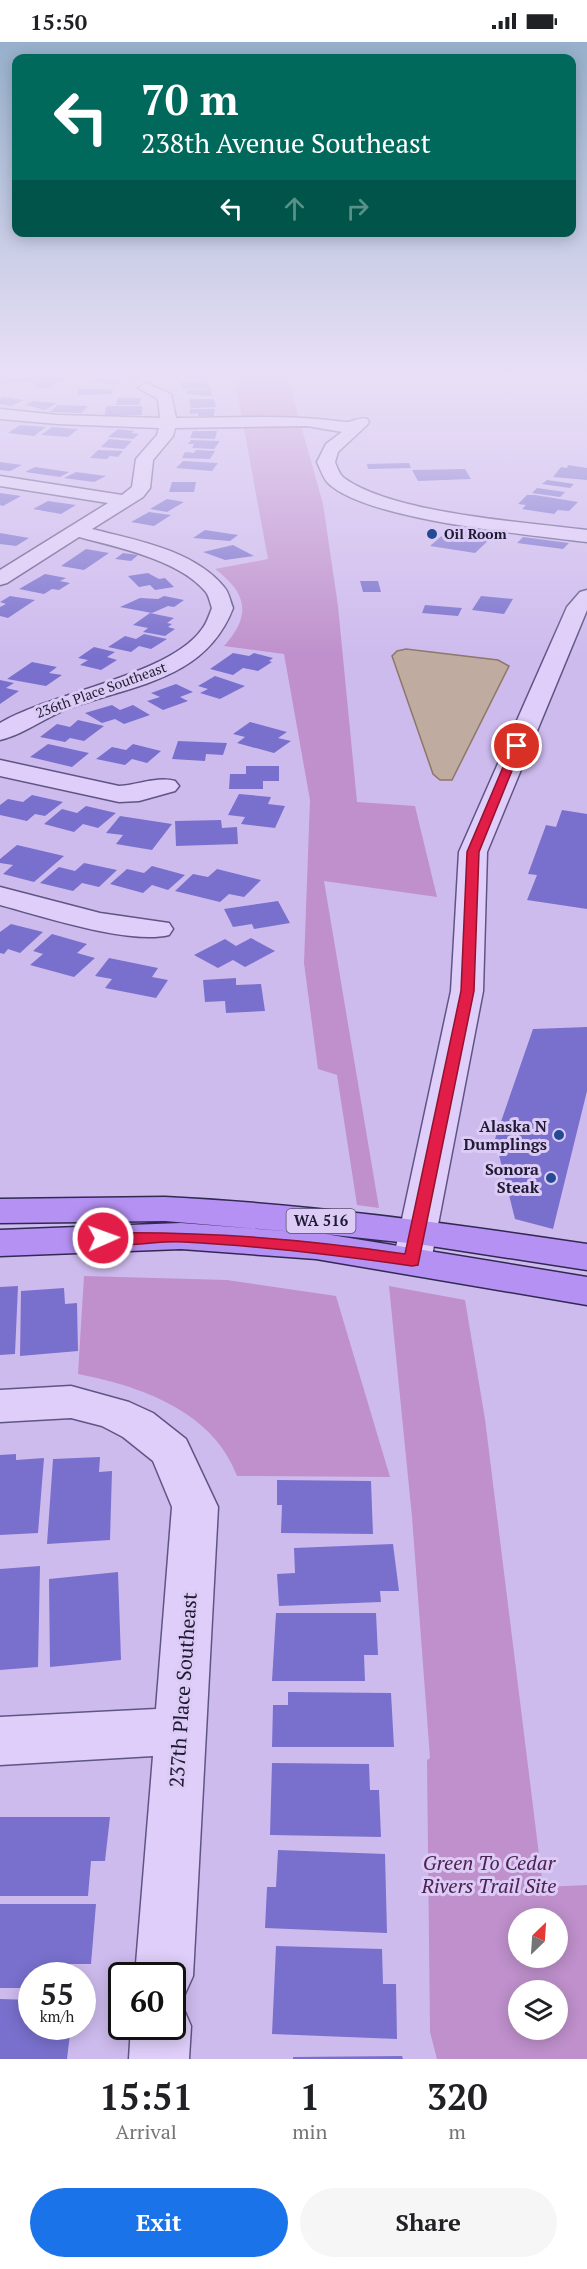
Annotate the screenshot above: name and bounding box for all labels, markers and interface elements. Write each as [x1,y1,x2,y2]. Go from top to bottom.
text: 15:50 [30,7,87,36]
text: 70 m [141,71,239,127]
icon: left [42,78,120,156]
text: 238th Avenue Southeast [141,125,431,161]
icon: left [215,192,248,225]
icon: ahead [278,192,311,225]
icon: right [341,192,374,225]
place label: Oil Room [444,524,507,543]
marker: Oil Room [425,527,439,541]
street label: 236th Place Southeast [33,657,169,722]
pin [491,720,542,771]
icon: arrive [500,729,533,762]
place label: Alaska N Dumplings [464,1115,547,1155]
marker: Alaska N Dumplings [552,1128,566,1142]
place label: Sonora Steak [485,1158,540,1198]
marker: Sonora Steak [544,1171,558,1185]
position arrow [71,1206,135,1270]
road number: WA 516 [286,1209,356,1233]
street label: 237th Place Southeast [162,1591,203,1789]
park label: Green To Cedar Rivers Trail Site [421,1849,556,1899]
north arrow [508,1908,568,1968]
map controls [508,1908,568,2040]
speed limit sign: 60 [108,1962,186,2040]
text: 55 [40,1974,74,2014]
button: layers [508,1980,568,2040]
text: km/h [40,2006,74,2026]
text: 15:51 [99,2073,193,2120]
text: 1 [300,2073,320,2120]
text: 320 [427,2073,488,2120]
text: Arrival [115,2118,177,2145]
text: min [292,2118,327,2145]
text: m [449,2118,466,2145]
button: Exit [30,2188,288,2257]
button: Share [300,2188,557,2257]

